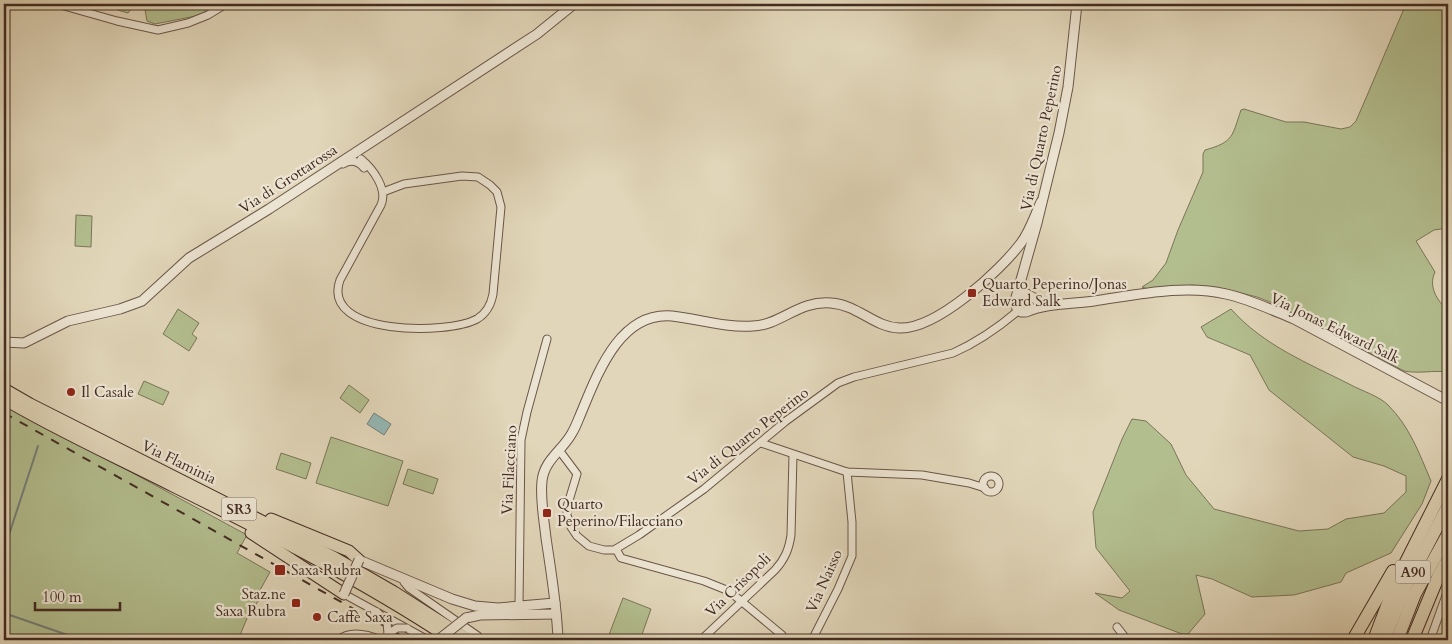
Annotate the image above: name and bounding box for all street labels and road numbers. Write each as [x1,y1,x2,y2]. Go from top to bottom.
street label: Via di Quarto Peperino [1016,63,1066,213]
street label: Via di Grottarossa [235,139,341,218]
street label: Via Jonas Edward Salk [1267,288,1403,368]
street label: Via di Quarto Peperino [683,382,813,490]
street label: Via Filacciano [497,425,521,515]
street label: Via Flaminia [138,435,220,489]
road number: SR3 [222,498,256,520]
street label: Via Naisso [801,546,847,616]
street label: Via Crisopoli [701,549,775,621]
road number: A90 [1396,560,1430,584]

